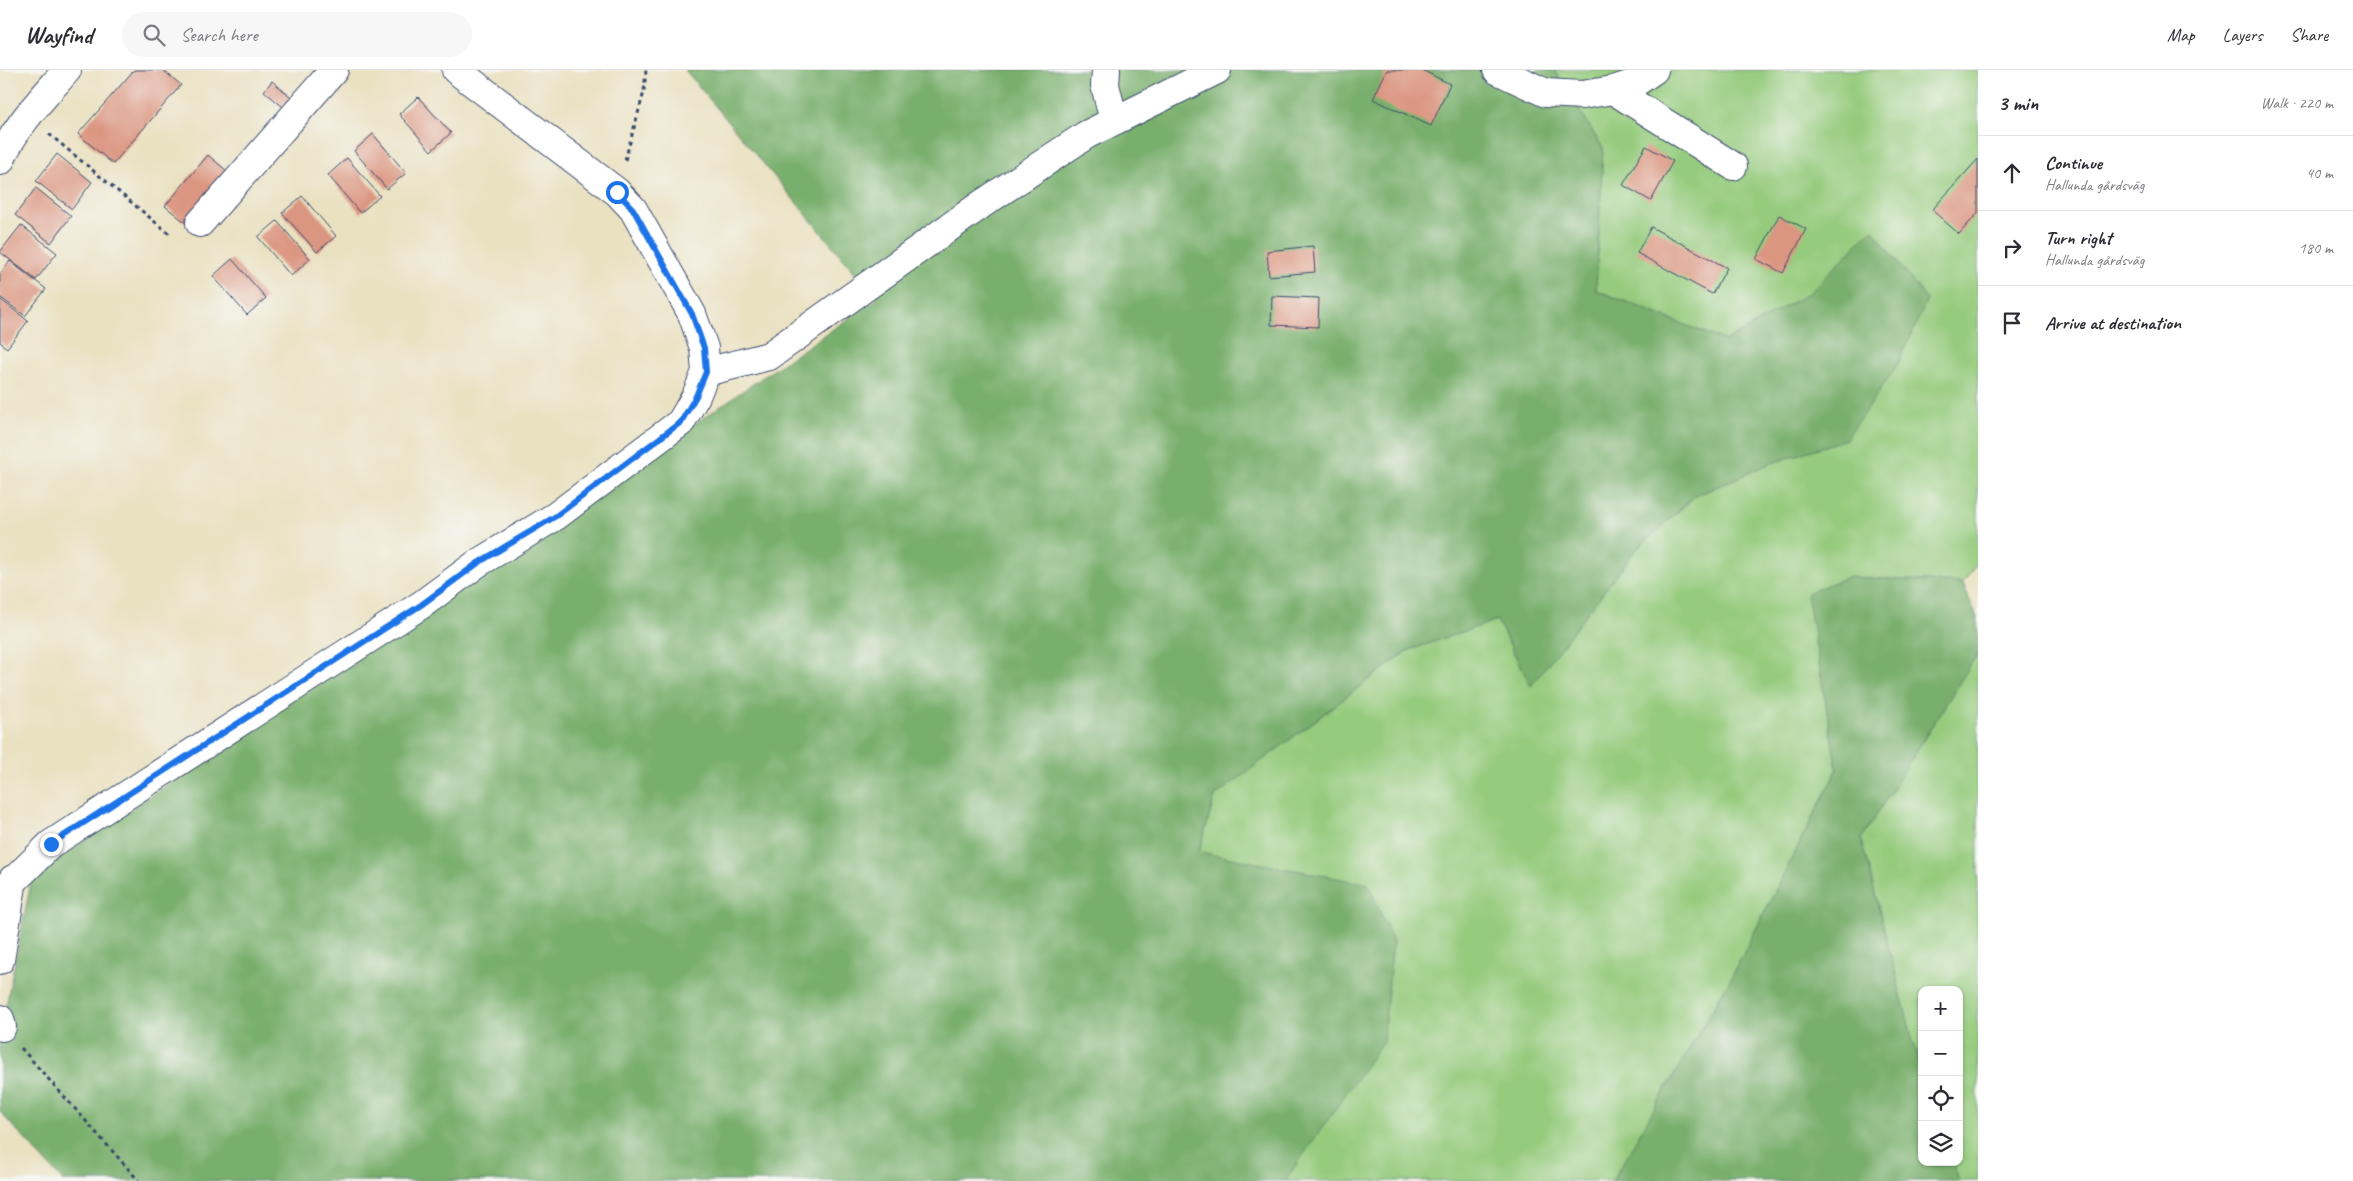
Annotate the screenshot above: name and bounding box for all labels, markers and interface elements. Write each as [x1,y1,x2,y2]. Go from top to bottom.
search box [122,12,472,57]
text: Wayfind [25,20,92,50]
icon: search [140,21,168,49]
text: Search here [180,23,258,47]
text: Map [2167,24,2195,46]
text: Layers [2223,24,2262,46]
text: Share [2290,24,2328,46]
text: 3 min [1998,90,2038,116]
text: Walk · 220 m [2261,93,2333,113]
text: Continue [2045,151,2102,175]
icon: ahead [1998,159,2026,187]
text: 40 m [2306,163,2333,183]
text: Hallunda gårdsväg [2045,175,2144,195]
route start [606,181,629,204]
text: Turn right [2045,226,2112,250]
icon: right [1998,234,2026,262]
text: 180 m [2299,238,2333,258]
text: Hallunda gårdsväg [2045,250,2144,270]
icon: arrive [1998,309,2026,337]
text: Arrive at destination [2045,311,2181,335]
route end [40,833,63,856]
map controls [1918,986,1963,1166]
button: + [1918,986,1963,1031]
button: − [1918,1031,1963,1076]
button: locate [1918,1076,1963,1121]
button: layers [1918,1121,1963,1166]

